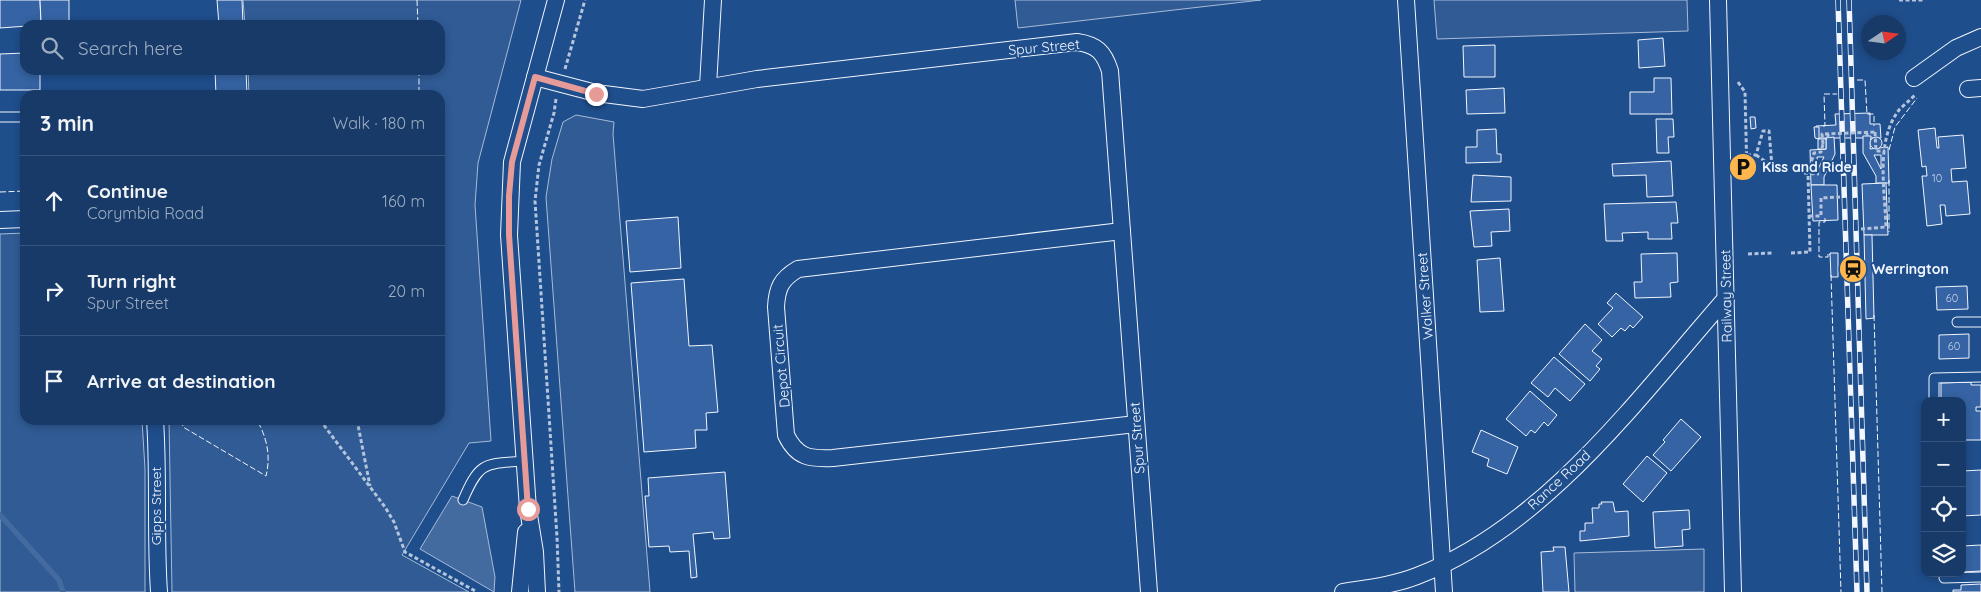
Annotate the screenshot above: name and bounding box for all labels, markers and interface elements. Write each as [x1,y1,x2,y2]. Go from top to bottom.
north arrow [1861,15,1906,60]
search box [20,20,445,75]
icon: search [38,34,66,62]
street label: Spur Street [1007,35,1081,59]
text: Search here [78,36,183,60]
route end [585,83,608,106]
text: 3 min [40,110,94,136]
text: Walk · 180 m [333,113,425,133]
parking icon: Kiss and Ride [1728,152,1758,182]
place label: Kiss and Ride [1762,158,1852,176]
house number: 10 [1932,171,1942,185]
text: Continue [87,179,168,203]
icon: ahead [40,187,68,215]
text: 160 m [382,191,425,211]
text: Corymbia Road [87,203,204,223]
street label: Railway Street [1716,249,1736,343]
street label: Walker Street [1413,251,1437,340]
station icon: Werrington [1838,254,1868,284]
place label: Werrington [1872,260,1949,278]
text: Turn right [87,269,176,293]
icon: right [40,277,68,305]
text: 20 m [388,281,425,301]
house number: 60 [1946,291,1958,305]
text: Spur Street [87,293,169,313]
street label: Depot Circuit [768,323,794,409]
house number: 60 [1948,339,1960,353]
icon: arrive [40,367,68,395]
text: Arrive at destination [87,369,276,393]
map controls [1921,397,1966,577]
button: + [1921,397,1966,442]
street label: Spur Street [1126,401,1148,474]
button: − [1921,442,1966,487]
street label: Rance Road [1524,446,1594,514]
street label: Gipps Street [147,467,165,545]
button: locate [1921,487,1966,532]
route start [517,498,540,521]
button: layers [1921,532,1966,577]

